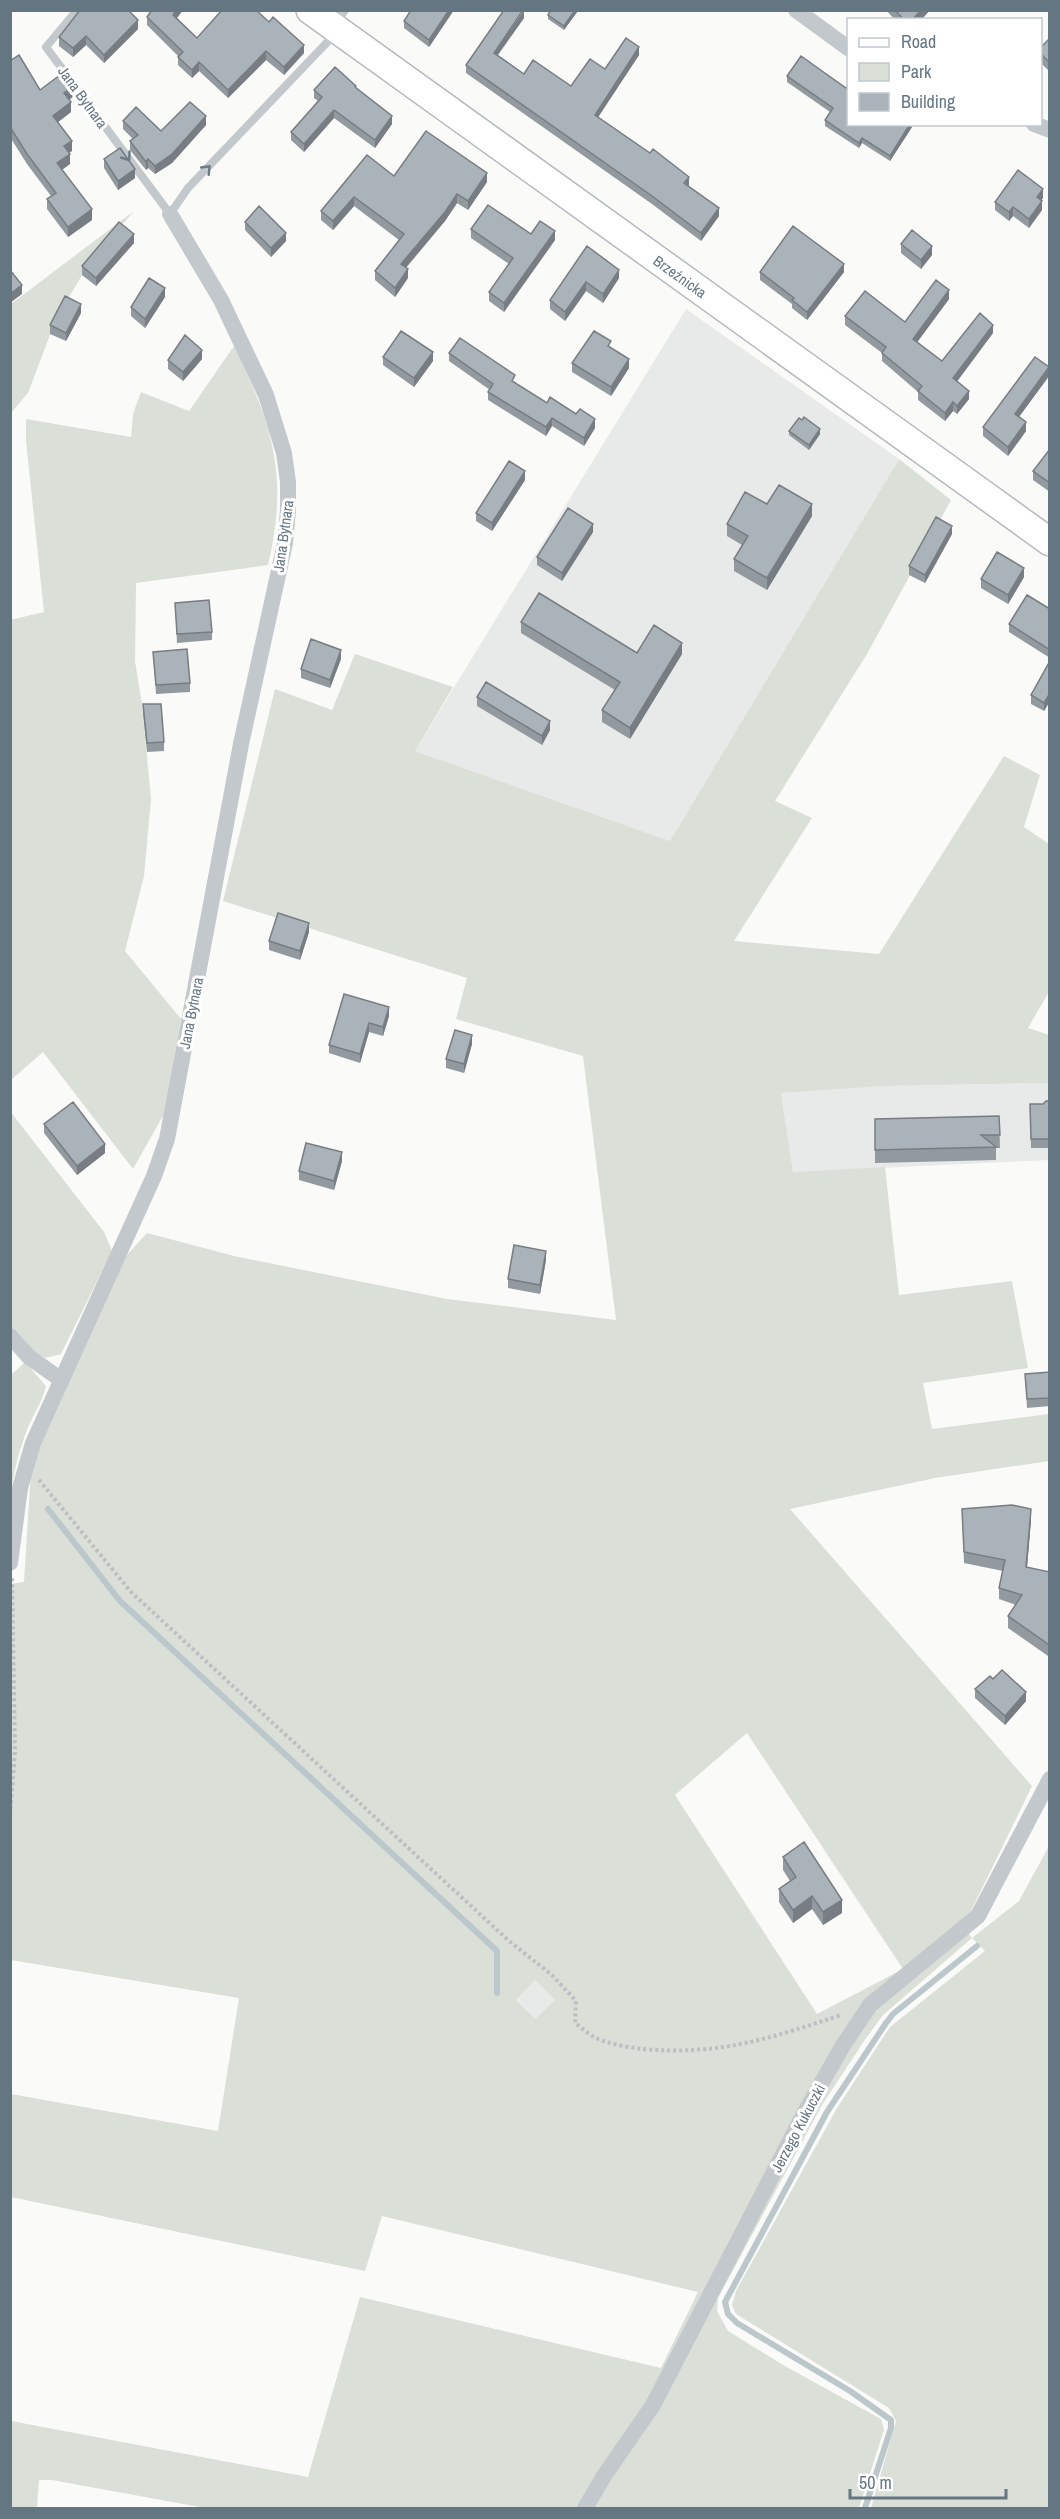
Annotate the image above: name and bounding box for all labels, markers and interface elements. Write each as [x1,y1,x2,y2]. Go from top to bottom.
legend [847,18,1042,126]
text: Road [901,29,936,54]
text: Park [901,59,932,84]
street label: Jana Bytnara [53,62,113,133]
text: Building [901,89,956,114]
one-way arrow [120,151,131,162]
one-way arrow [199,165,210,176]
street label: Brzeźnicka [649,250,711,303]
street label: Jana Bytnara [268,498,298,573]
street label: Jana Bytnara [174,975,208,1051]
street label: Jerzego Kukuczki [766,2080,830,2176]
scale bar [850,2462,1006,2500]
text: 50 m [859,2470,892,2495]

